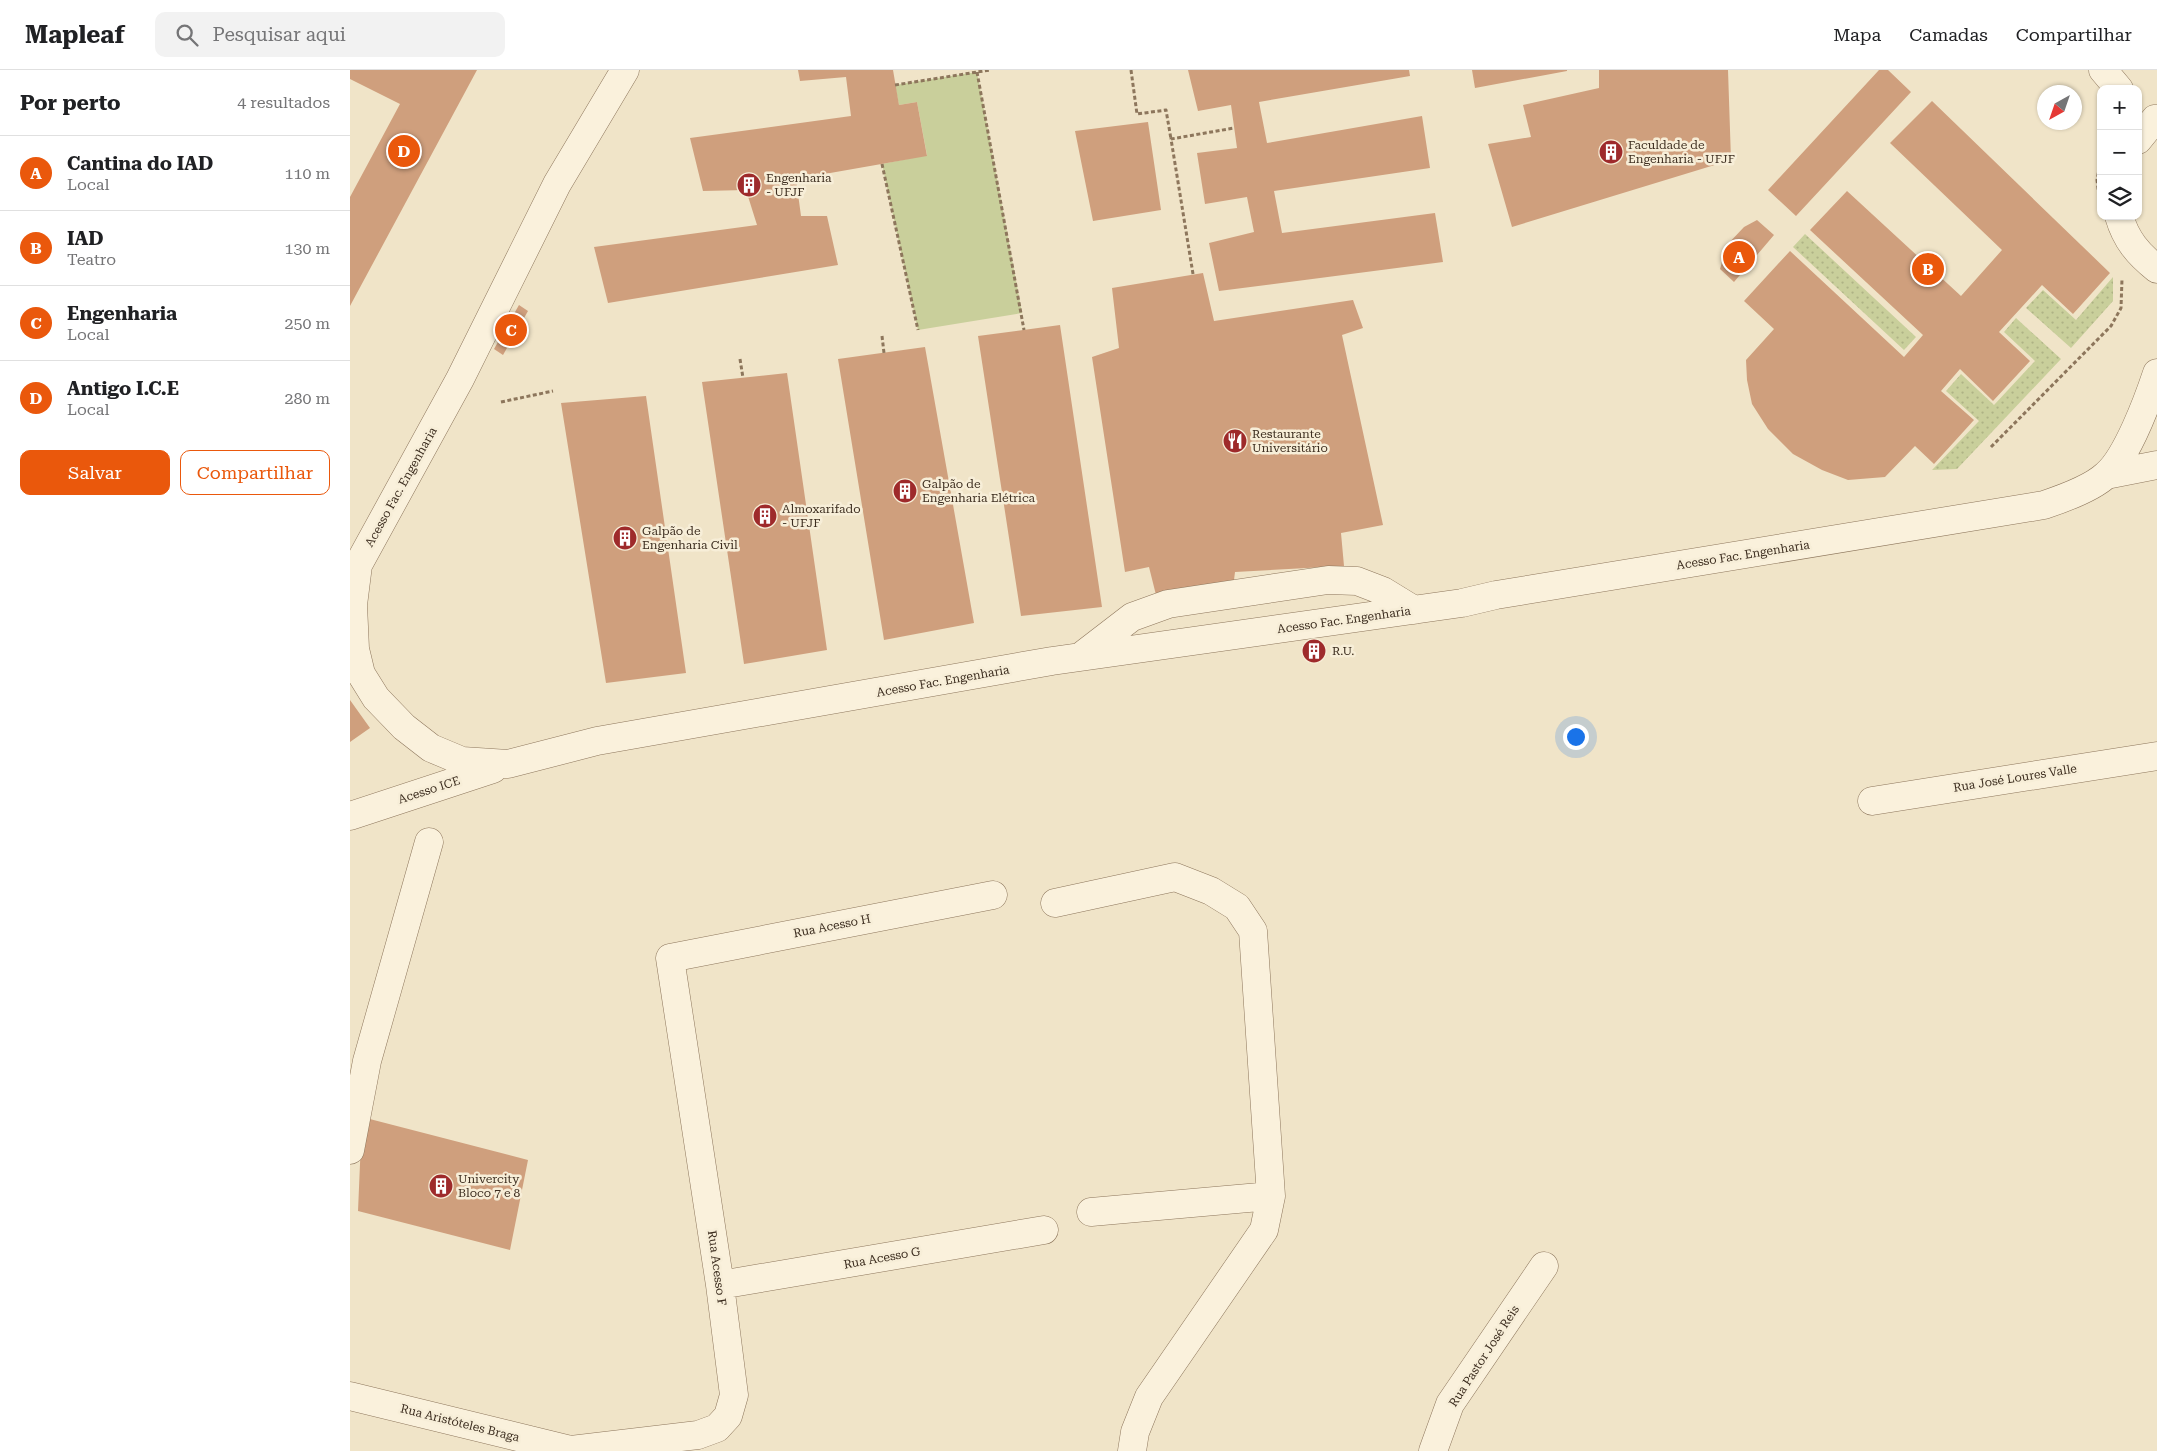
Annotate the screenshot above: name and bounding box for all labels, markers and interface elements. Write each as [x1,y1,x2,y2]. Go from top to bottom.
search box [155,12,505,57]
text: Mapleaf [25,21,125,49]
icon: search [173,21,201,49]
text: Pesquisar aqui [213,23,346,46]
text: Mapa [1833,24,1881,45]
text: Camadas [1909,24,1988,45]
text: Compartilhar [2016,24,2132,45]
north arrow [2037,85,2082,130]
map controls [2097,85,2142,220]
button: + [2097,85,2142,130]
text: Por perto [20,91,121,115]
text: 4 resultados [237,93,330,112]
button: − [2097,130,2142,175]
pin: D [388,132,420,170]
place label: Faculdade de Engenharia - UFJF [1628,138,1735,166]
building icon: Faculdade de Engenharia - UFJF [1598,139,1624,165]
text: Cantina do IAD [67,152,213,175]
text: A [30,164,42,183]
text: 110 m [284,164,330,183]
place label: Engenharia - UFJF [766,171,832,199]
building icon: Engenharia - UFJF [736,172,762,198]
text: Local [67,175,109,194]
button: layers [2097,175,2142,220]
text: IAD [67,227,104,250]
pin: A [1723,238,1755,276]
text: B [30,239,42,258]
text: 130 m [284,239,330,258]
text: Teatro [67,250,116,269]
pin: B [1912,250,1944,288]
text: Engenharia [67,302,177,325]
pin: C [495,311,527,349]
text: C [30,314,42,333]
text: 250 m [284,314,330,333]
text: Local [67,325,109,344]
text: Antigo I.C.E [67,377,179,400]
text: D [30,389,42,408]
text: 280 m [284,389,330,408]
text: Local [67,400,109,419]
street label: Acesso Fac. Engenharia [362,424,440,549]
place label: Restaurante Universitário [1252,427,1328,455]
restaurant icon: Restaurante Universitário [1222,428,1248,454]
button: Salvar [20,450,170,495]
button: Compartilhar [180,450,330,495]
place label: Galpão de Engenharia Elétrica [922,477,1036,505]
building icon: Galpão de Engenharia Elétrica [892,478,918,504]
place label: Almoxarifado - UFJF [782,502,861,530]
building icon: Almoxarifado - UFJF [752,503,778,529]
place label: Galpão de Engenharia Civil [642,524,738,552]
building icon: Galpão de Engenharia Civil [612,525,638,551]
street label: Acesso Fac. Engenharia [1675,537,1811,572]
street label: Acesso Fac. Engenharia [1276,604,1412,636]
building icon: R.U. [1301,638,1327,664]
place label: R.U. [1332,644,1354,658]
street label: Acesso Fac. Engenharia [875,662,1011,700]
your location [1563,724,1589,750]
street label: Rua José Loures Valle [1952,761,2078,795]
street label: Acesso ICE [396,773,462,807]
street label: Rua Acesso H [792,912,872,940]
place label: Univercity Bloco 7 e 8 [458,1172,521,1200]
building icon: Univercity Bloco 7 e 8 [428,1173,454,1199]
street label: Rua Acesso F [705,1230,729,1306]
street label: Rua Acesso G [842,1244,922,1272]
street label: Rua Pastor José Reis [1446,1302,1522,1409]
street label: Rua Aristóteles Braga [399,1401,521,1445]

